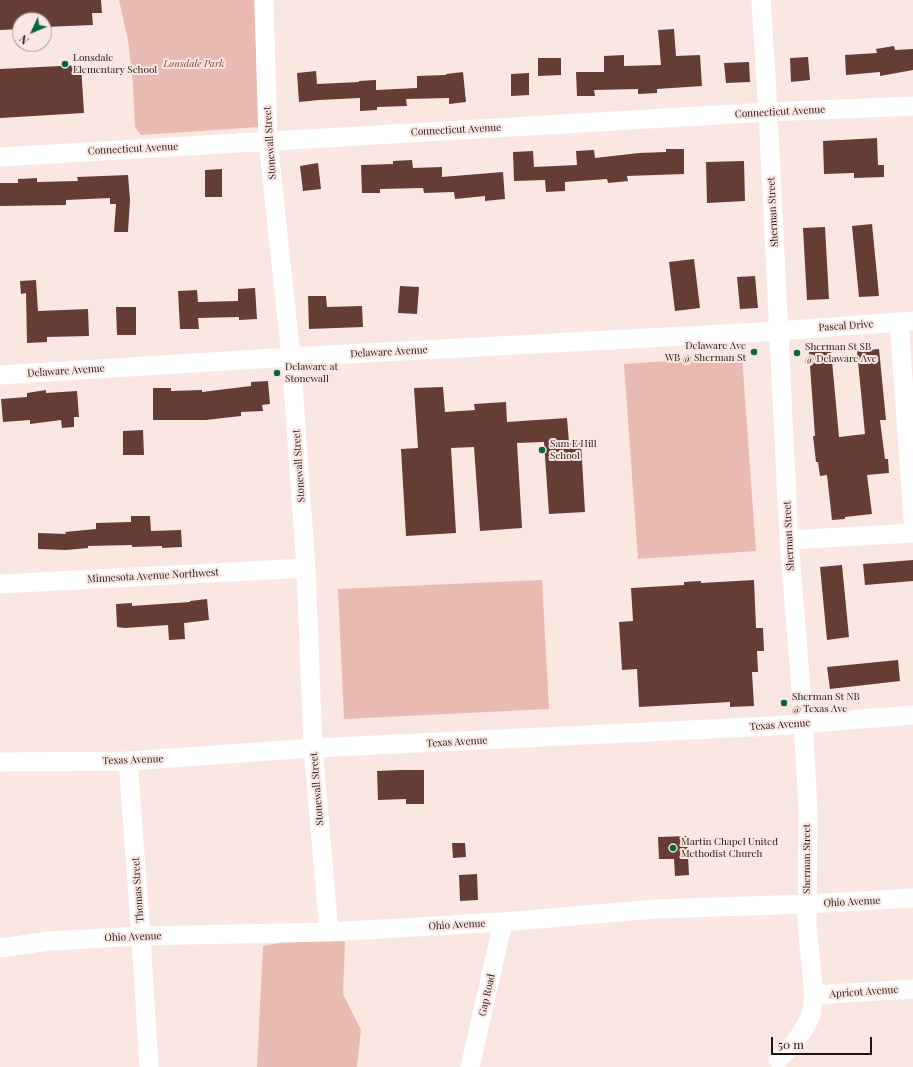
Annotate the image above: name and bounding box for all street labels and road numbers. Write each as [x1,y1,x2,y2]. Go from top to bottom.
street label: Connecticut Avenue [735,104,825,120]
street label: Stonewall Street [261,106,279,180]
street label: Connecticut Avenue [411,122,501,138]
street label: Connecticut Avenue [88,141,178,157]
street label: Sherman Street [765,177,781,247]
street label: Pascal Drive [818,318,874,334]
street label: Delaware Avenue [350,344,428,360]
street label: Delaware Avenue [27,362,105,380]
street label: Stonewall Street [290,429,308,503]
street label: Sherman Street [781,501,797,571]
street label: Minnesota Avenue Northwest [87,567,219,585]
street label: Texas Avenue [749,717,811,733]
street label: Texas Avenue [426,734,488,750]
street label: Stonewall Street [308,752,326,826]
street label: Texas Avenue [102,753,164,767]
street label: Sherman Street [801,824,813,894]
street label: Thomas Street [130,857,146,923]
street label: Ohio Avenue [823,895,881,909]
street label: Ohio Avenue [428,918,486,932]
street label: Ohio Avenue [104,930,162,944]
street label: Gap Road [476,973,498,1017]
street label: Apricot Avenue [829,984,899,1000]

